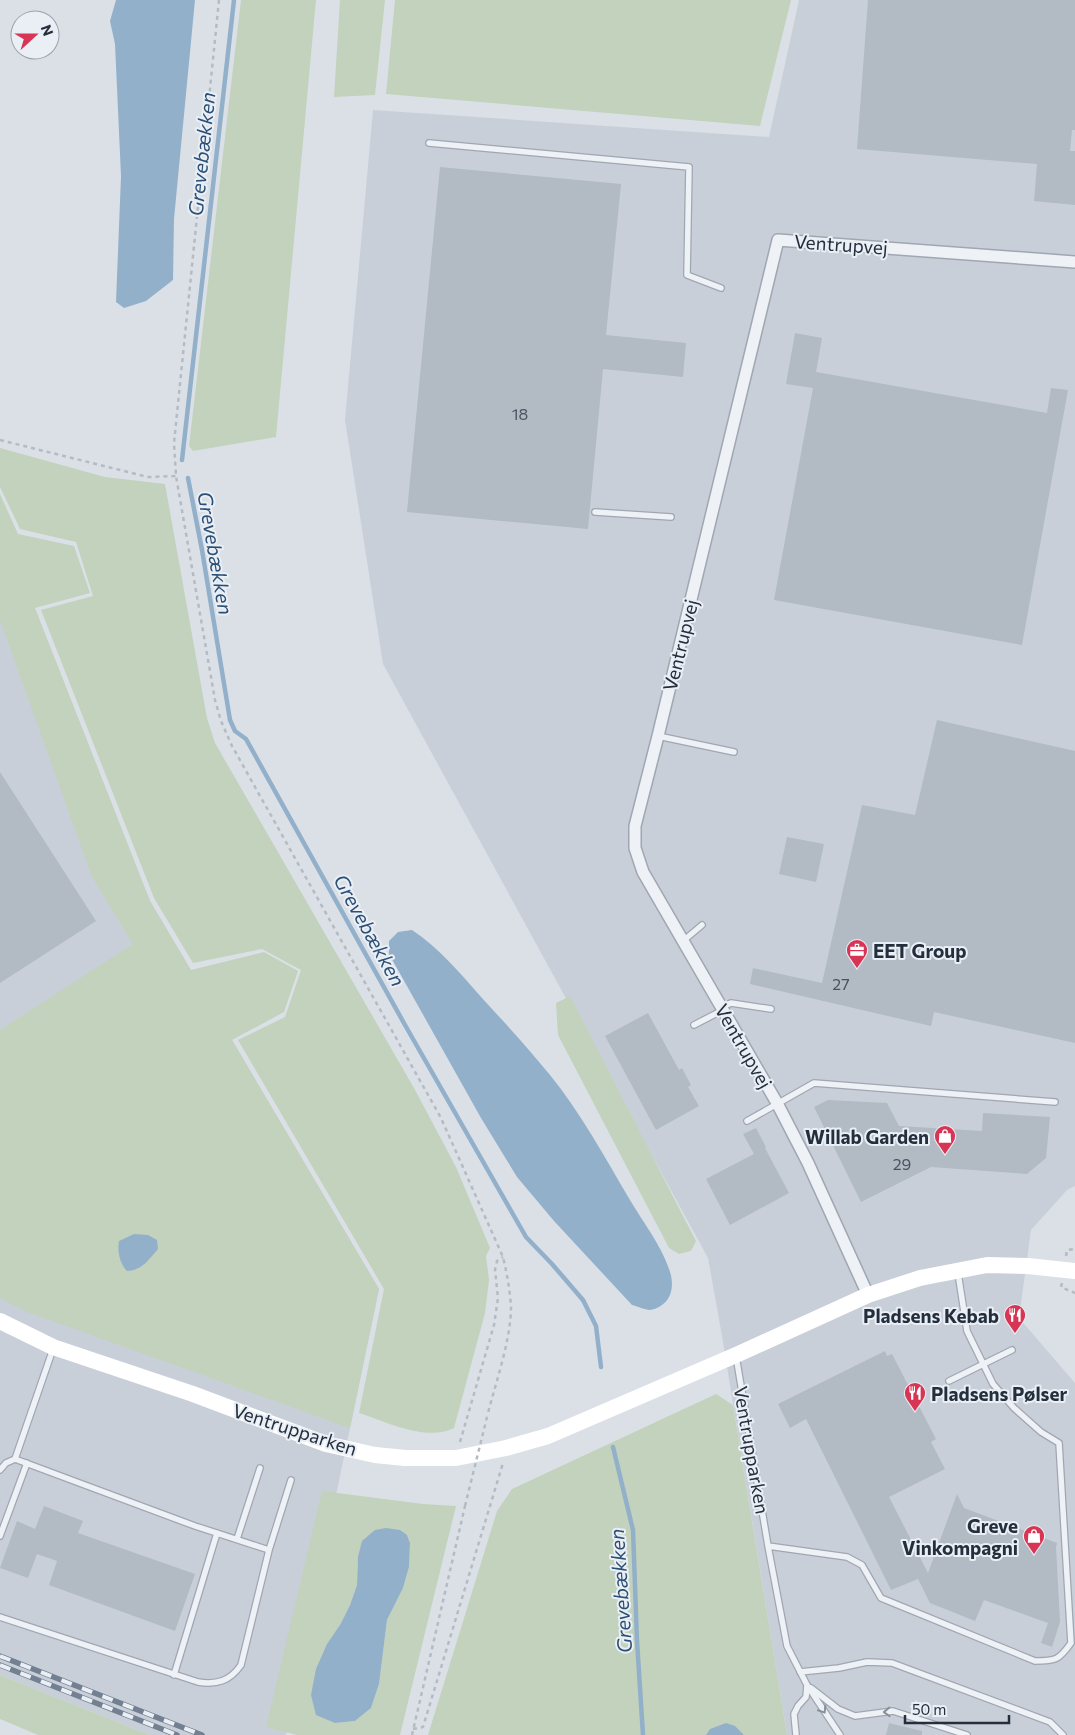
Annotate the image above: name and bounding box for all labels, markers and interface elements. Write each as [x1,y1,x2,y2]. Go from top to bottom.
north arrow [10,10,60,60]
text: N [38,22,57,38]
water label: Grevebækken [183,91,219,217]
street label: Ventrupvej [793,229,889,259]
house number: 18 [512,404,528,423]
water label: Grevebækken [193,490,239,616]
street label: Ventrupvej [657,597,703,693]
water label: Grevebækken [329,870,411,990]
office icon: EET Group [845,938,869,969]
place label: EET Group [873,939,966,962]
house number: 27 [832,974,850,993]
street label: Ventrupvej [711,1000,777,1092]
shop icon: Willab Garden [933,1124,957,1155]
place label: Willab Garden [805,1125,929,1148]
house number: 29 [893,1154,911,1173]
restaurant icon: Pladsens Kebab [1003,1303,1027,1334]
place label: Pladsens Kebab [863,1304,999,1327]
restaurant icon: Pladsens Pølser [903,1381,927,1412]
place label: Pladsens Pølser [931,1382,1067,1405]
street label: Ventrupparken [729,1384,775,1516]
street label: Ventrupparken [230,1398,360,1460]
place label: Greve Vinkompagni [902,1514,1018,1559]
shop icon: Greve Vinkompagni [1022,1524,1046,1555]
water label: Grevebækken [604,1528,636,1654]
scale bar [905,1692,1009,1724]
text: 50 m [912,1700,946,1718]
one-way arrow [817,1704,826,1714]
one-way arrow [883,1706,891,1717]

